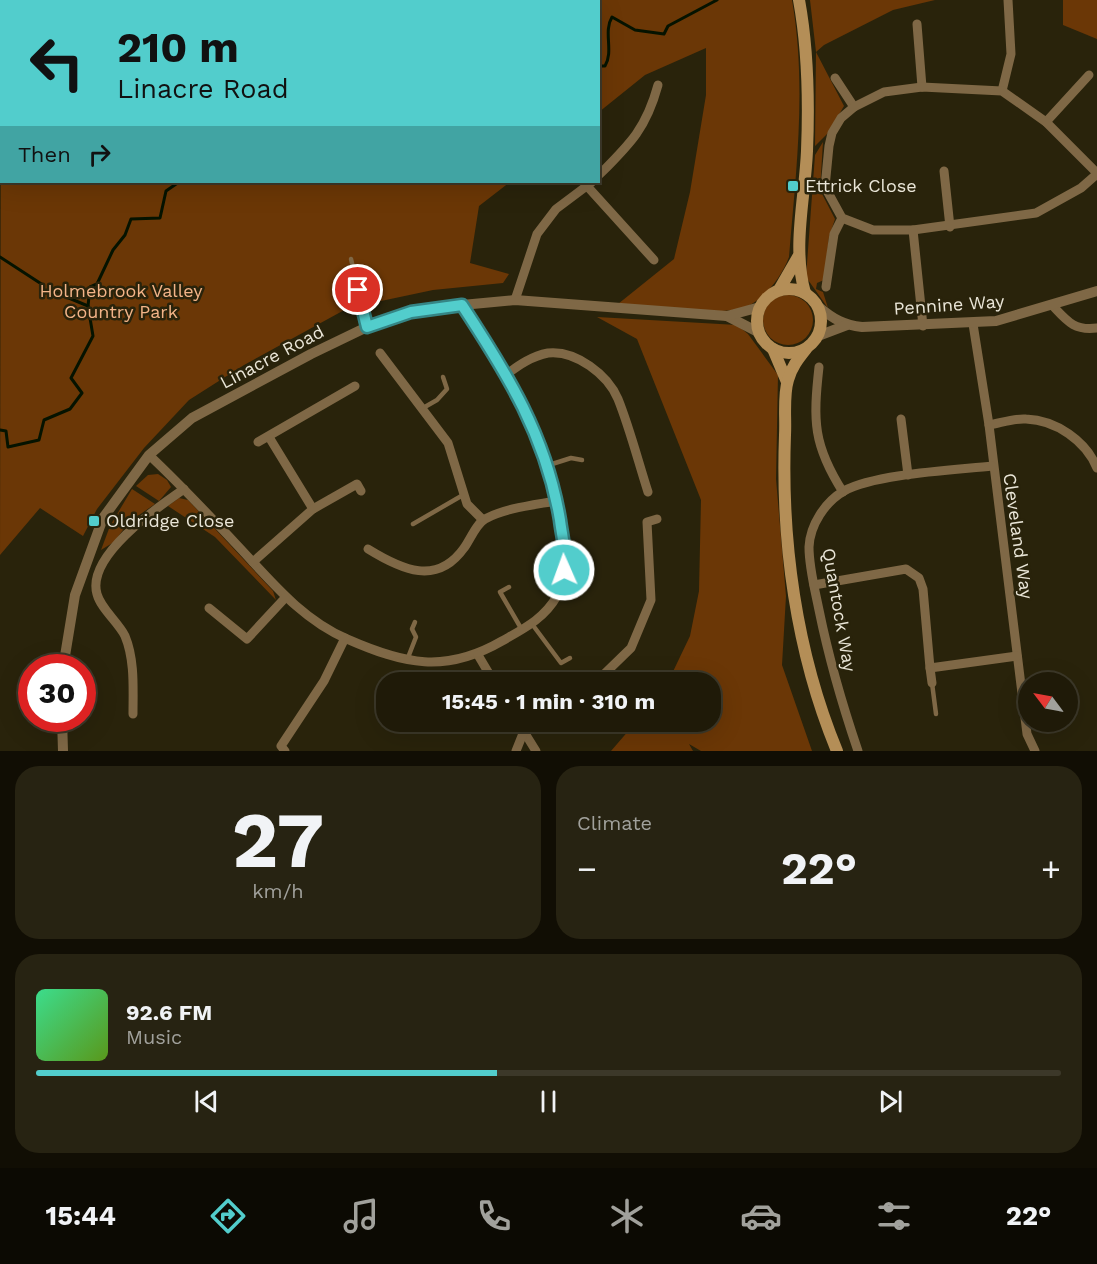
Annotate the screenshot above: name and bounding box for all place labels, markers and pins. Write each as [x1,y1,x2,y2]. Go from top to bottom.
place label: Ettrick Close [805,175,917,196]
marker: Ettrick Close [786,179,800,193]
pin [332,264,383,315]
place label: Oldridge Close [106,510,234,531]
marker: Oldridge Close [87,514,101,528]

